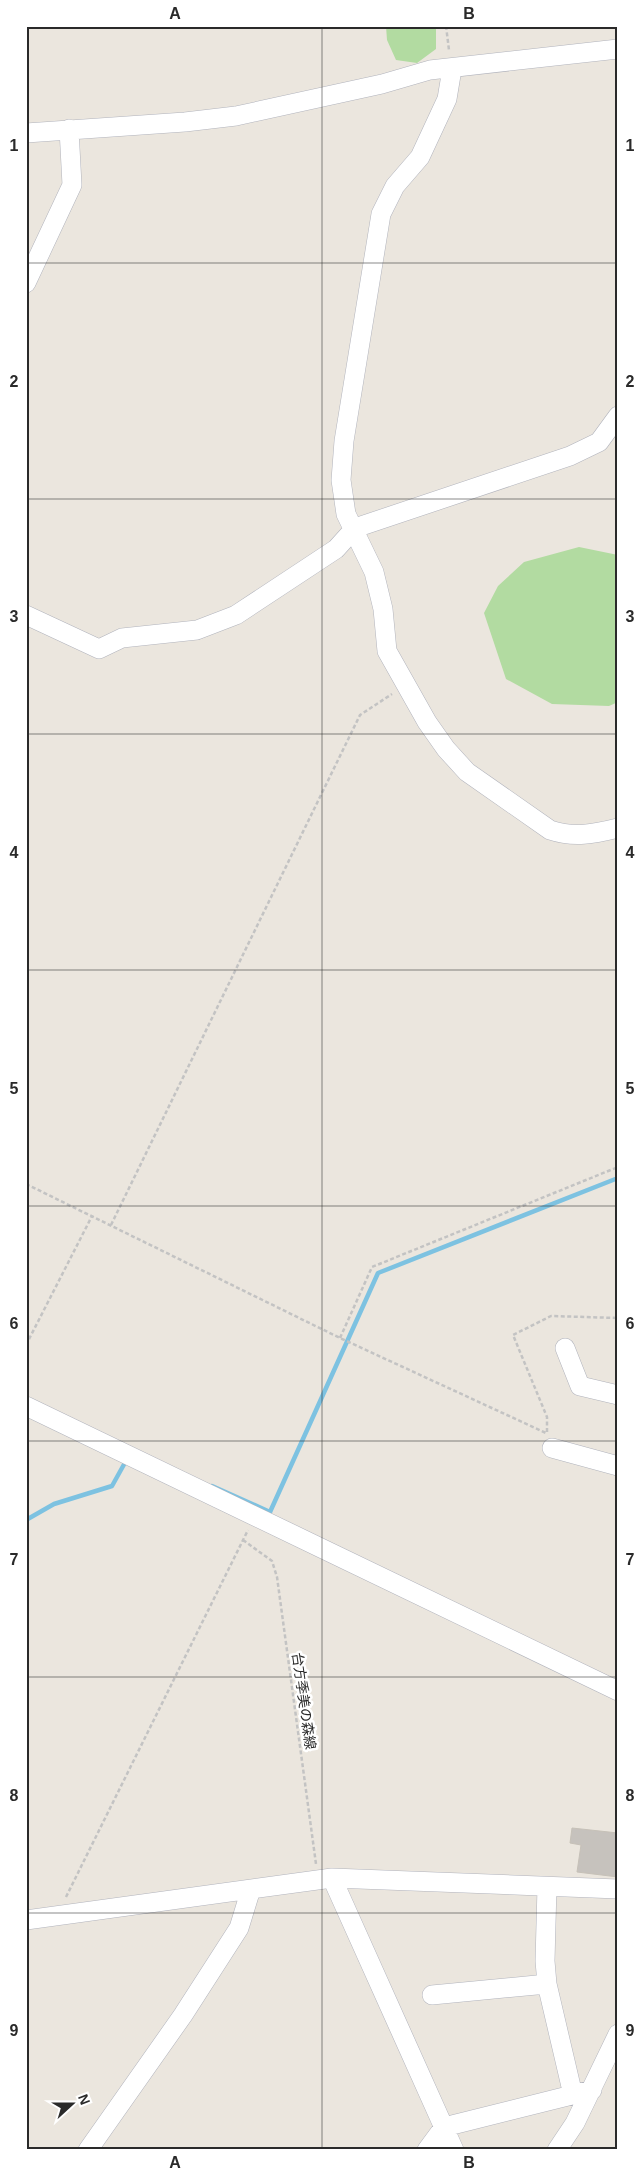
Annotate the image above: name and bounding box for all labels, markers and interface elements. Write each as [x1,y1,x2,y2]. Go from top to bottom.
text: A [169,5,181,22]
text: B [463,5,475,22]
text: 1 [10,137,19,154]
text: 1 [626,137,635,154]
text: 2 [10,373,19,390]
text: 2 [626,373,635,390]
text: 3 [10,608,19,625]
text: 3 [626,608,635,625]
text: 4 [10,844,19,861]
text: 4 [626,844,635,861]
text: 5 [10,1080,19,1097]
text: 5 [626,1080,635,1097]
text: 6 [10,1315,19,1332]
text: 6 [626,1315,635,1332]
text: 7 [10,1551,19,1568]
text: 7 [626,1551,635,1568]
street label: 台方季美の森線 [289,1651,319,1751]
text: 8 [10,1787,19,1804]
text: 8 [626,1787,635,1804]
text: 9 [10,2022,19,2039]
text: 9 [626,2022,635,2039]
north arrow [48,2078,98,2128]
text: N [75,2092,93,2107]
text: A [169,2154,181,2171]
text: B [463,2154,475,2171]

